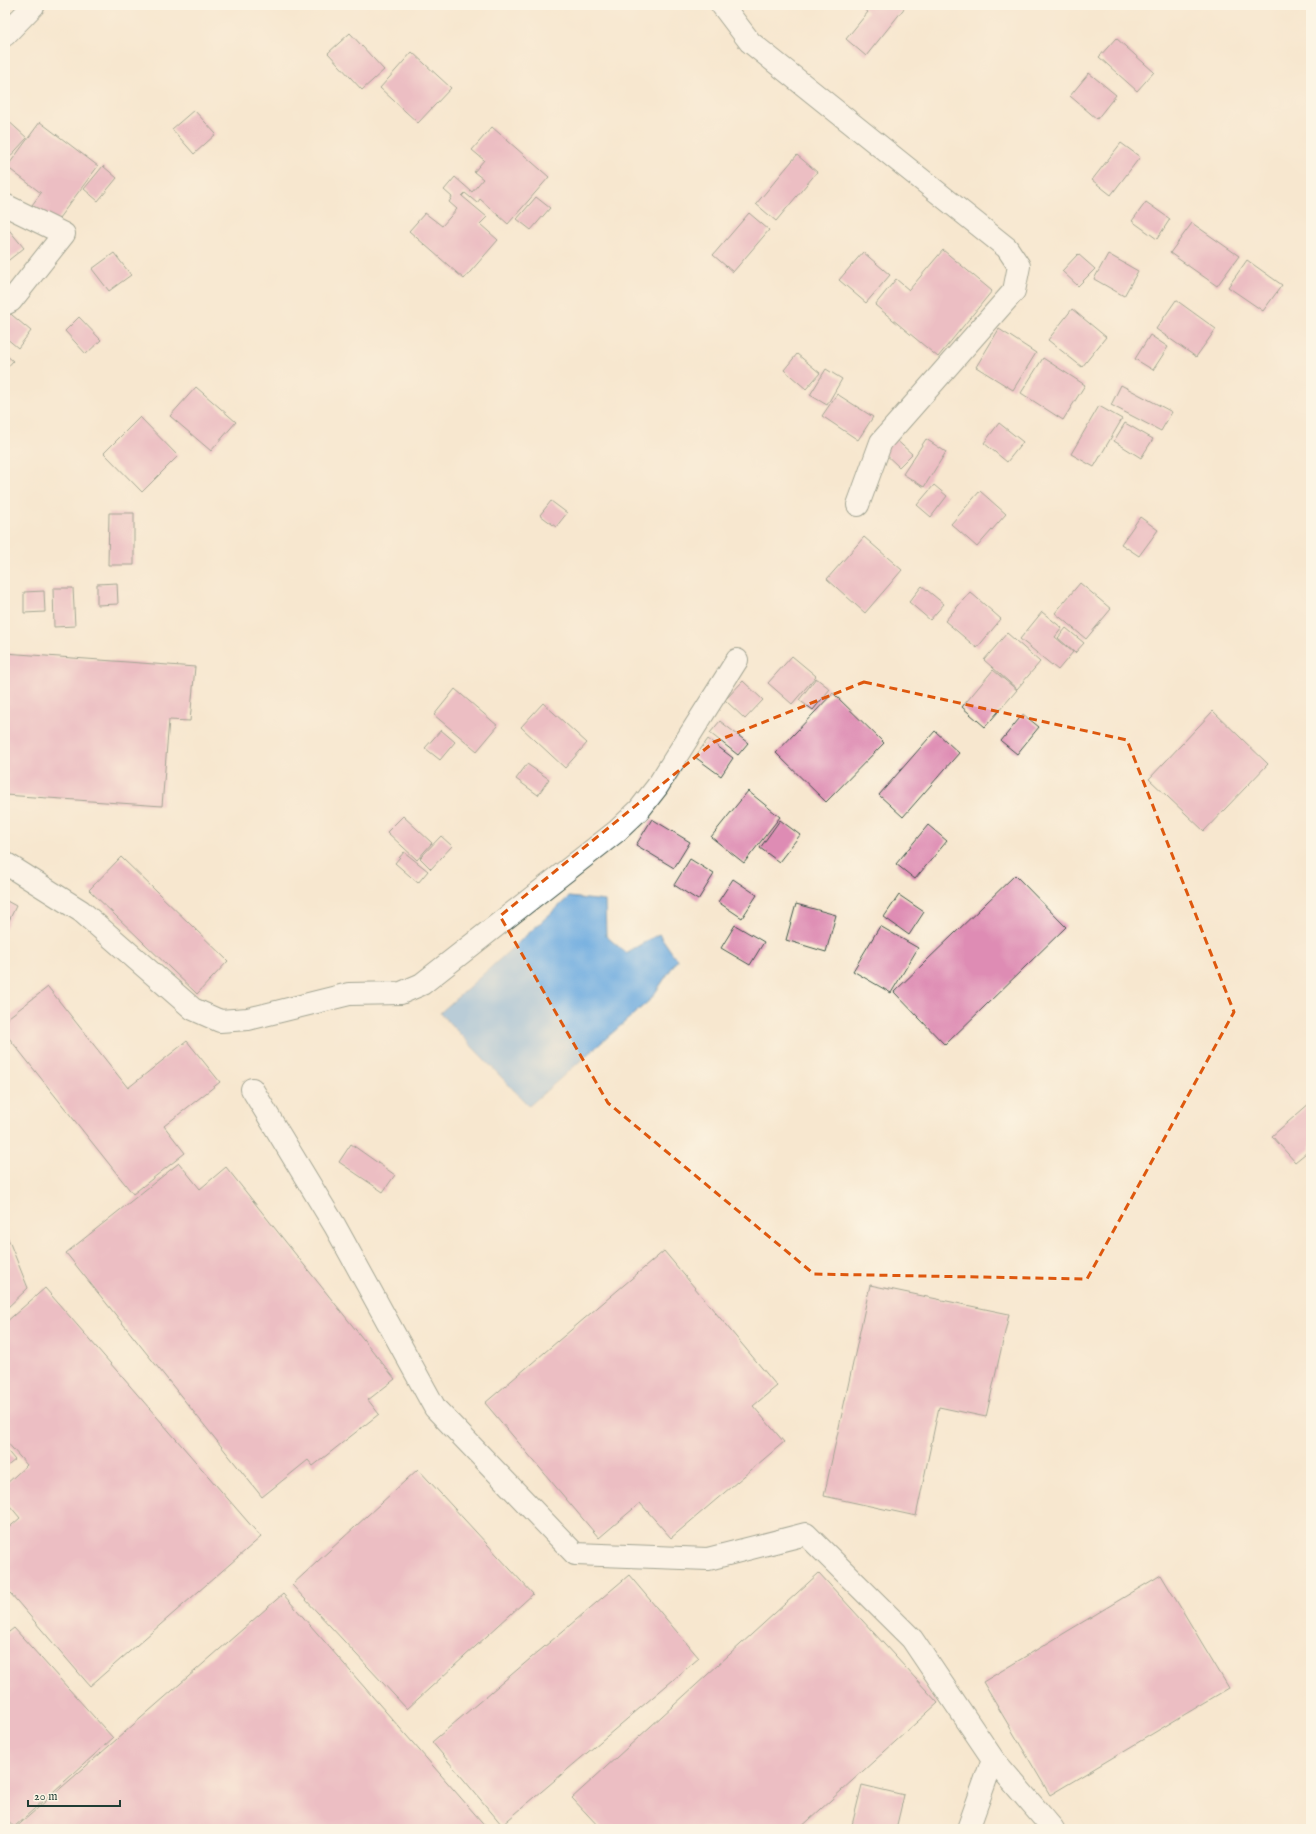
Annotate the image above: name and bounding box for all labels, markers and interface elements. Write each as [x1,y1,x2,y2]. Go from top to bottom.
scale bar [28,1782,120,1808]
text: 20 m [34,1789,57,1804]

